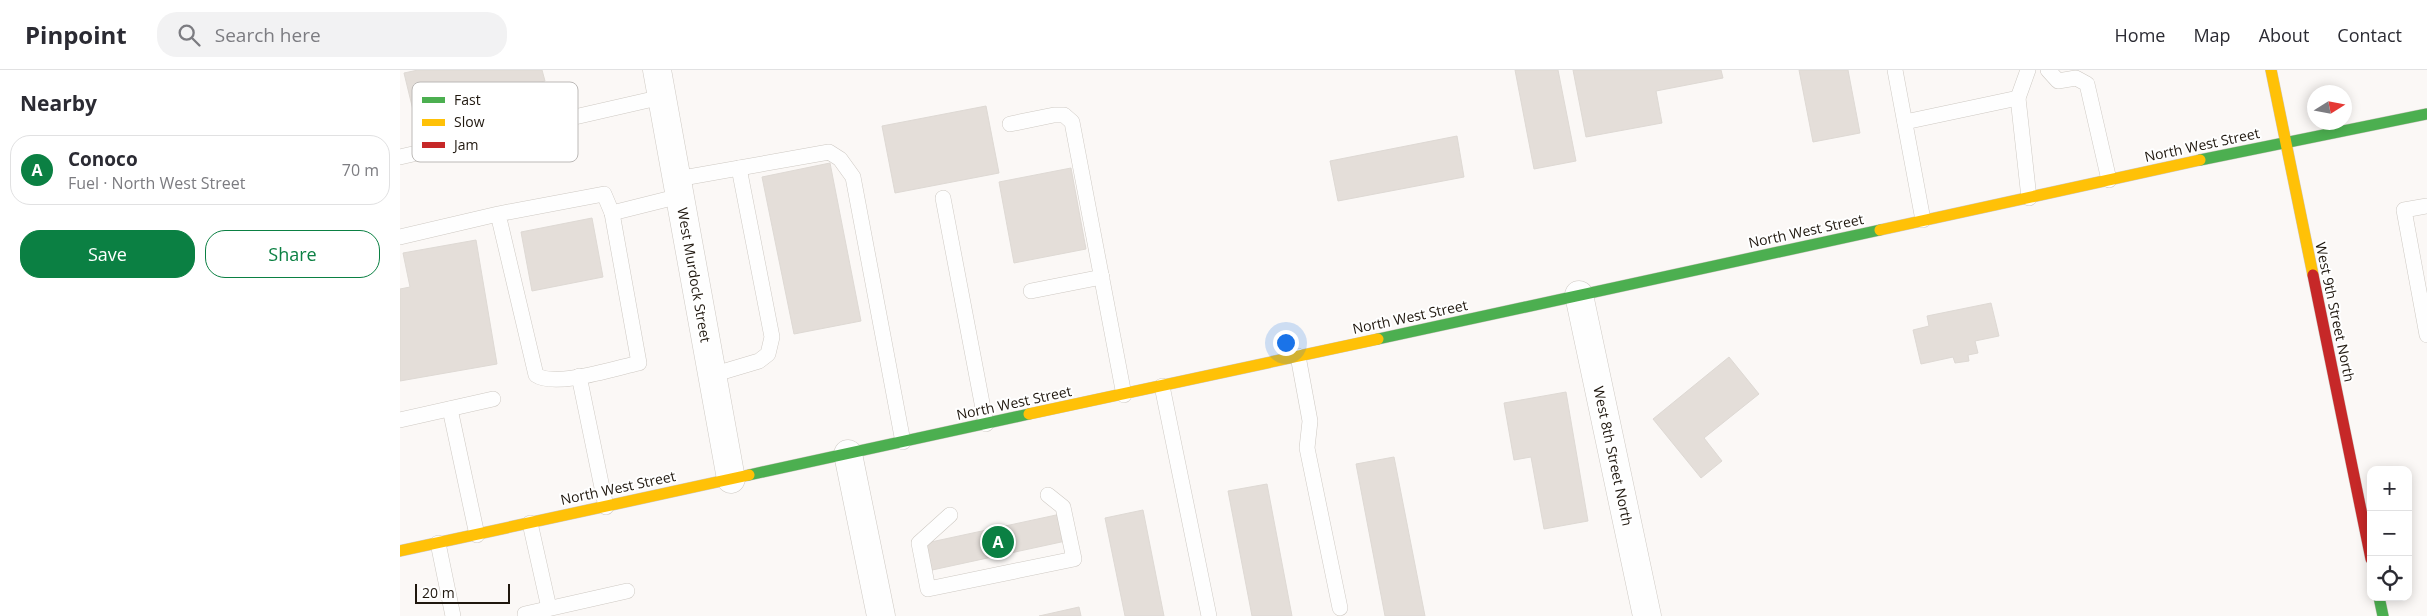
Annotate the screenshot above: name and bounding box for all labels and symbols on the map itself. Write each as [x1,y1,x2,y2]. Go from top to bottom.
legend [412,82,578,162]
north arrow [2307,85,2352,130]
text: Fast [454,90,481,109]
text: Slow [454,112,485,131]
street label: North West Street [2143,123,2261,166]
text: Jam [452,135,479,154]
street label: West Murdock Street [673,206,716,344]
street label: North West Street [1747,209,1865,252]
street label: West 9th Street North [2311,240,2360,383]
street label: North West Street [1351,295,1469,338]
your location [1273,330,1299,356]
street label: North West Street [955,381,1073,424]
street label: West 8th Street North [1589,384,1638,527]
street label: North West Street [559,466,677,509]
pin: A [982,523,1014,561]
scale bar [415,581,510,604]

